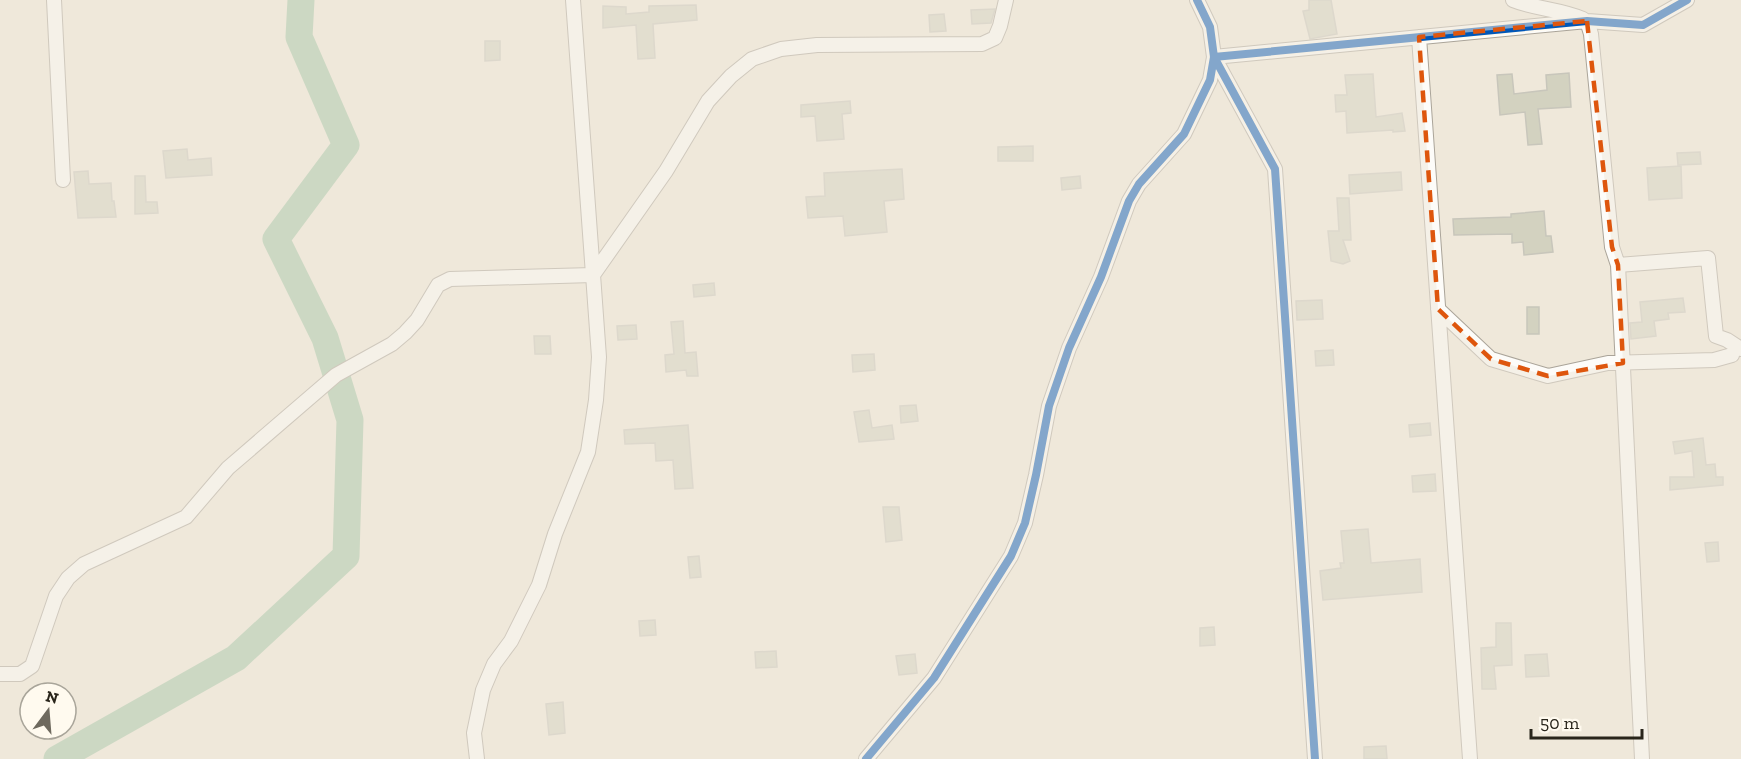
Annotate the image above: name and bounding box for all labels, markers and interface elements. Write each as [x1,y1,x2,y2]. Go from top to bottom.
north arrow [18,681,78,741]
text: N [44,686,60,708]
scale bar [1531,702,1642,740]
text: 50 m [1540,712,1580,734]

